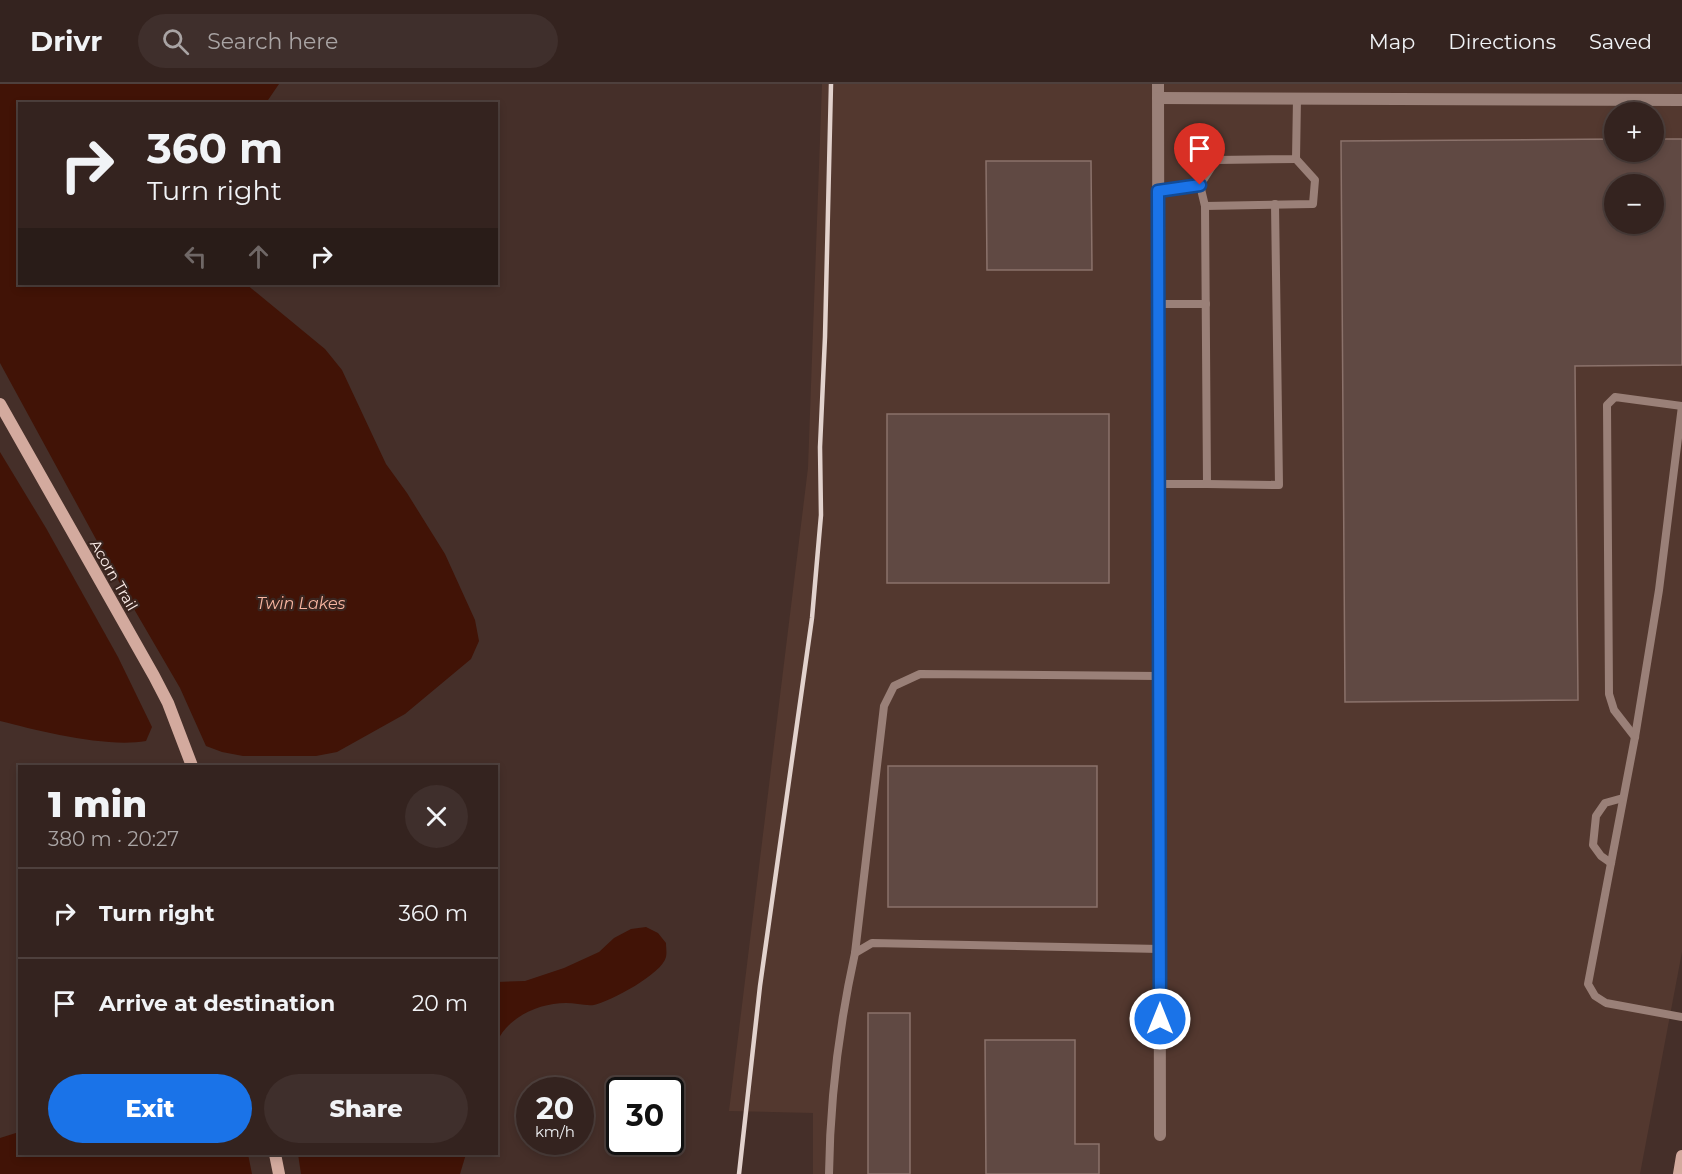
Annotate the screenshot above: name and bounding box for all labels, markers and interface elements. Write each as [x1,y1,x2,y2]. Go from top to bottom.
search box [138,14,558,68]
text: Drivr [30,24,102,58]
icon: search [159,25,192,58]
text: Search here [207,28,338,55]
text: Map [1369,29,1415,54]
text: Directions [1448,29,1556,54]
text: Saved [1589,29,1652,54]
map controls [1604,102,1664,234]
button: + [1604,102,1664,162]
text: 360 m [147,122,283,174]
pin [1174,123,1225,185]
icon: right [48,126,126,204]
icon: arrive [1183,132,1216,165]
text: Turn right [147,174,282,207]
button: − [1604,174,1664,234]
icon: left [179,240,212,273]
icon: ahead [242,240,275,273]
icon: right [305,240,338,273]
street label: Acorn Trail [86,536,142,614]
water label: Twin Lakes [257,594,346,613]
text: 1 min [48,782,147,826]
button: close [405,785,468,848]
text: 380 m · 20:27 [48,827,179,851]
icon: right [48,897,81,930]
text: Turn right [99,900,214,927]
text: 360 m [399,900,468,927]
icon: arrive [48,987,81,1020]
position arrow [1128,987,1192,1051]
text: Arrive at destination [99,990,335,1017]
text: 20 m [412,990,468,1017]
button: Exit [48,1074,252,1143]
button: Share [264,1074,468,1143]
speed limit sign: 30 [606,1077,684,1155]
text: 20 [536,1090,574,1127]
text: km/h [535,1122,575,1141]

